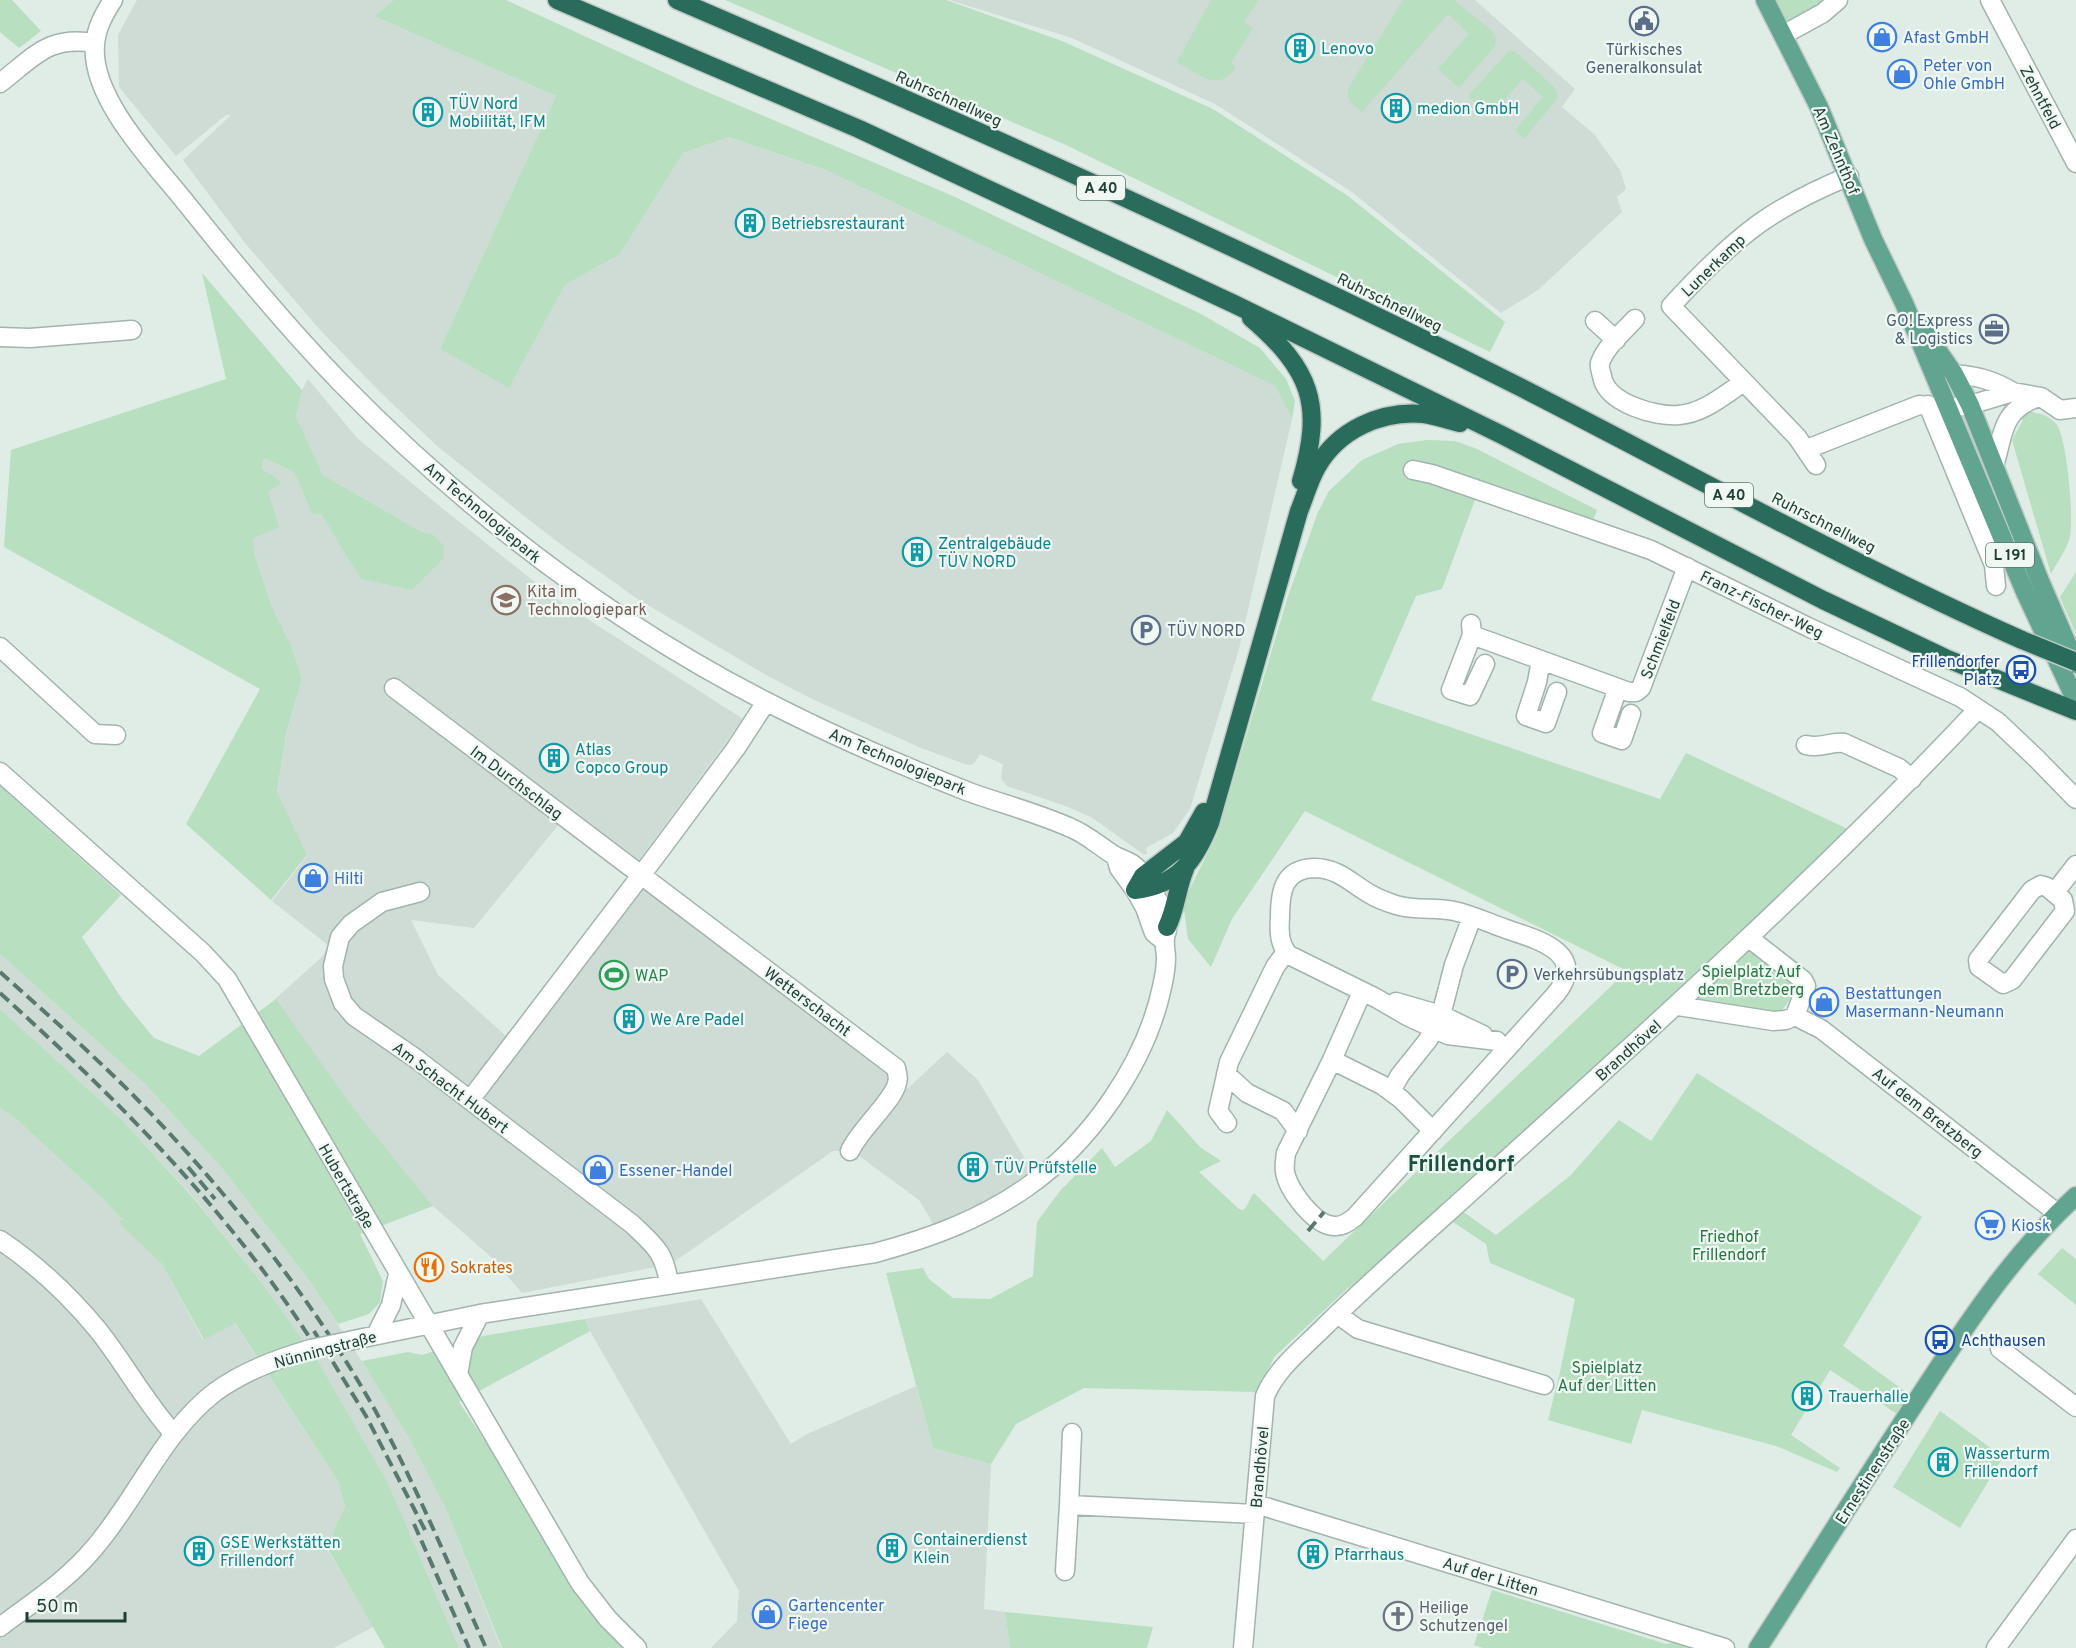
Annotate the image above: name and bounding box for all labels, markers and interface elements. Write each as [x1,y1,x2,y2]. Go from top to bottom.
public building icon: Türkisches Generalkonsulat [1628,5,1660,37]
shop icon: Afast GmbH [1866,21,1898,53]
place label: Afast GmbH [1903,29,1989,49]
building icon: Lenovo [1284,32,1316,64]
place label: Lenovo [1321,40,1374,60]
place label: Türkisches Generalkonsulat [1586,41,1702,79]
place label: Peter von Ohle GmbH [1923,57,2005,95]
shop icon: Peter von Ohle GmbH [1886,58,1918,90]
street label: Zehntfeld [2014,63,2064,133]
street label: Ruhrschnellweg [892,67,1005,132]
building icon: medion GmbH [1380,92,1412,124]
place label: TÜV Nord Mobilität, IFM [449,93,546,133]
building icon: TÜV Nord Mobilität, IFM [412,96,444,128]
place label: medion GmbH [1417,100,1519,120]
street label: Am Zehnthof [1808,104,1863,199]
road number: A 40 [1077,176,1125,200]
building icon: Betriebsrestaurant [734,207,766,239]
place label: Betriebsrestaurant [771,215,905,235]
street label: Lunerkamp [1678,231,1751,302]
street label: Ruhrschnellweg [1333,270,1445,338]
place label: GO! Express & Logistics [1886,312,1973,350]
office icon: GO! Express & Logistics [1978,313,2010,345]
street label: Am Technologiepark [419,458,545,569]
road number: A 40 [1705,483,1753,507]
street label: Ruhrschnellweg [1767,489,1879,559]
place label: Zentralgebäude TÜV NORD [938,535,1051,573]
building icon: Zentralgebäude TÜV NORD [901,536,933,568]
road number: L 191 [1986,543,2034,567]
street label: Franz-Fischer-Weg [1696,567,1826,644]
place label: Kita im Technologiepark [527,583,647,621]
school or university icon: Kita im Technologiepark [490,584,522,616]
street label: Schmielfeld [1638,597,1686,682]
parking icon: TÜV NORD [1130,614,1162,646]
place label: TÜV NORD [1167,620,1245,642]
place label: Frillendorfer Platz [1911,653,2000,691]
bus stop icon: Frillendorfer Platz [2005,654,2037,686]
street label: Am Technologiepark [825,725,969,801]
place label: Atlas Copco Group [575,741,668,779]
street label: Im Durchschlag [465,742,566,825]
building icon: Atlas Copco Group [538,742,570,774]
shop icon: Hilti [297,862,329,894]
place label: Hilti [334,870,363,890]
parking icon: Verkehrsübungsplatz [1496,958,1528,990]
sports icon: WAP [598,959,630,991]
street label: Wetterschacht [759,963,854,1042]
park label: Spielplatz Auf dem Bretzberg [1698,963,1804,1001]
place label: Verkehrsübungsplatz [1533,966,1684,986]
place label: WAP [635,967,668,987]
place label: Bestattungen Masermann-Neumann [1845,985,2004,1023]
shop icon: Bestattungen Masermann-Neumann [1808,986,1840,1018]
building icon: We Are Padel [613,1003,645,1035]
place label: We Are Padel [650,1011,744,1031]
street label: Brandhövel [1592,1016,1667,1086]
street label: Am Schacht Hubert [388,1038,512,1139]
street label: Auf dem Bretzberg [1867,1064,1986,1163]
street label: Hubertstraße [313,1141,378,1233]
building icon: TÜV Prüfstelle [957,1151,989,1183]
district label: Frillendorf [1408,1152,1514,1179]
shop icon: Essener-Handel [582,1154,614,1186]
place label: TÜV Prüfstelle [994,1157,1097,1179]
place label: Essener-Handel [619,1162,732,1182]
supermarket icon: Kiosk [1974,1209,2006,1241]
place label: Kiosk [2011,1217,2050,1237]
park label: Friedhof Frillendorf [1692,1228,1767,1266]
restaurant icon: Sokrates [413,1251,445,1283]
place label: Sokrates [450,1259,513,1279]
bus stop icon: Achthausen [1924,1324,1956,1356]
street label: Nünningstraße [272,1328,379,1374]
place label: Achthausen [1961,1332,2046,1352]
park label: Spielplatz Auf der Litten [1557,1359,1657,1397]
building icon: Trauerhalle [1791,1380,1823,1412]
place label: Trauerhalle [1828,1388,1909,1408]
street label: Ernestinenstraße [1832,1415,1915,1529]
street label: Brandhövel [1247,1425,1275,1509]
place label: Wasserturm Frillendorf [1964,1445,2050,1483]
building icon: Wasserturm Frillendorf [1927,1446,1959,1478]
place label: Containerdienst Klein [913,1531,1027,1569]
building icon: Containerdienst Klein [876,1532,908,1564]
place label: GSE Werkstätten Frillendorf [220,1534,341,1572]
building icon: GSE Werkstätten Frillendorf [183,1535,215,1567]
building icon: Pfarrhaus [1297,1538,1329,1570]
place label: Pfarrhaus [1334,1546,1404,1566]
street label: Auf der Litten [1440,1554,1541,1602]
scale bar [27,1585,124,1623]
text: 50 m [36,1596,78,1619]
place label: Gartencenter Fiege [788,1597,885,1635]
shop icon: Gartencenter Fiege [751,1598,783,1630]
place label: Heilige Schutzengel [1419,1599,1508,1637]
church icon: Heilige Schutzengel [1382,1600,1414,1632]

